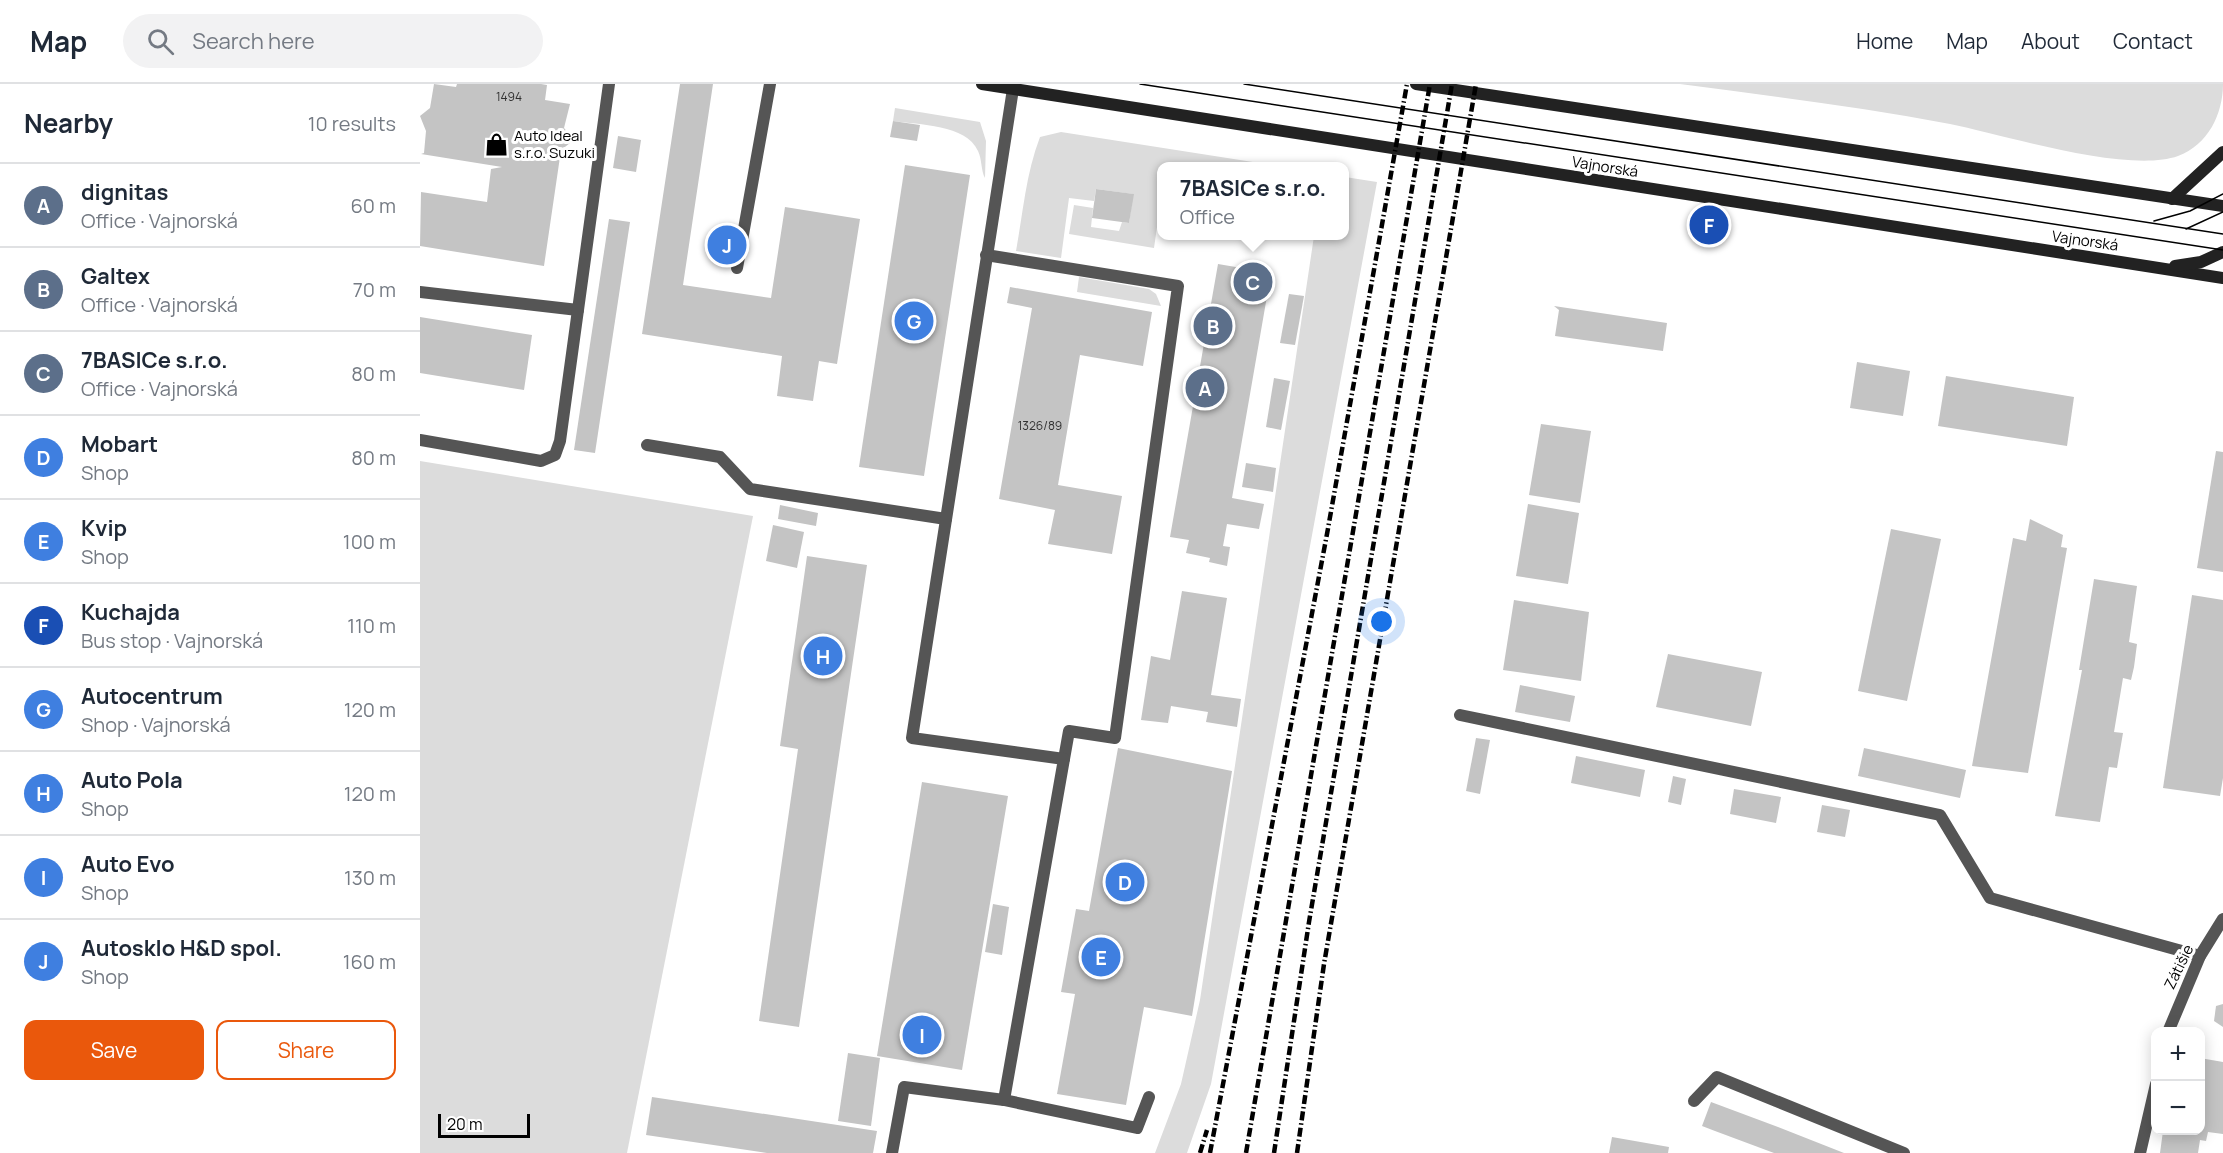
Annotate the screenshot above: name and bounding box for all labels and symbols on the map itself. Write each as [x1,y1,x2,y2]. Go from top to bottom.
house number: 1494 [496,88,522,105]
place label: Auto Ideal s.r.o. Suzuki [514,125,595,163]
shop icon: Auto Ideal s.r.o. Suzuki [483,132,509,158]
street label: Vajnorská [1570,151,1640,182]
pin: F [1690,202,1728,248]
pin: J [708,222,746,268]
street label: Vajnorská [2050,225,2120,256]
pin: C [1234,260,1272,304]
pin: G [894,298,934,344]
pin: B [1194,304,1232,348]
pin: A [1186,366,1224,410]
house number: 1326/89 [1018,417,1062,434]
your location [1367,607,1396,636]
pin: H [804,634,842,678]
pin: D [1106,860,1144,904]
pin: E [1082,934,1120,980]
street label: Zátišie [2159,941,2198,993]
pin: I [902,1012,942,1058]
scale bar [438,1111,530,1138]

